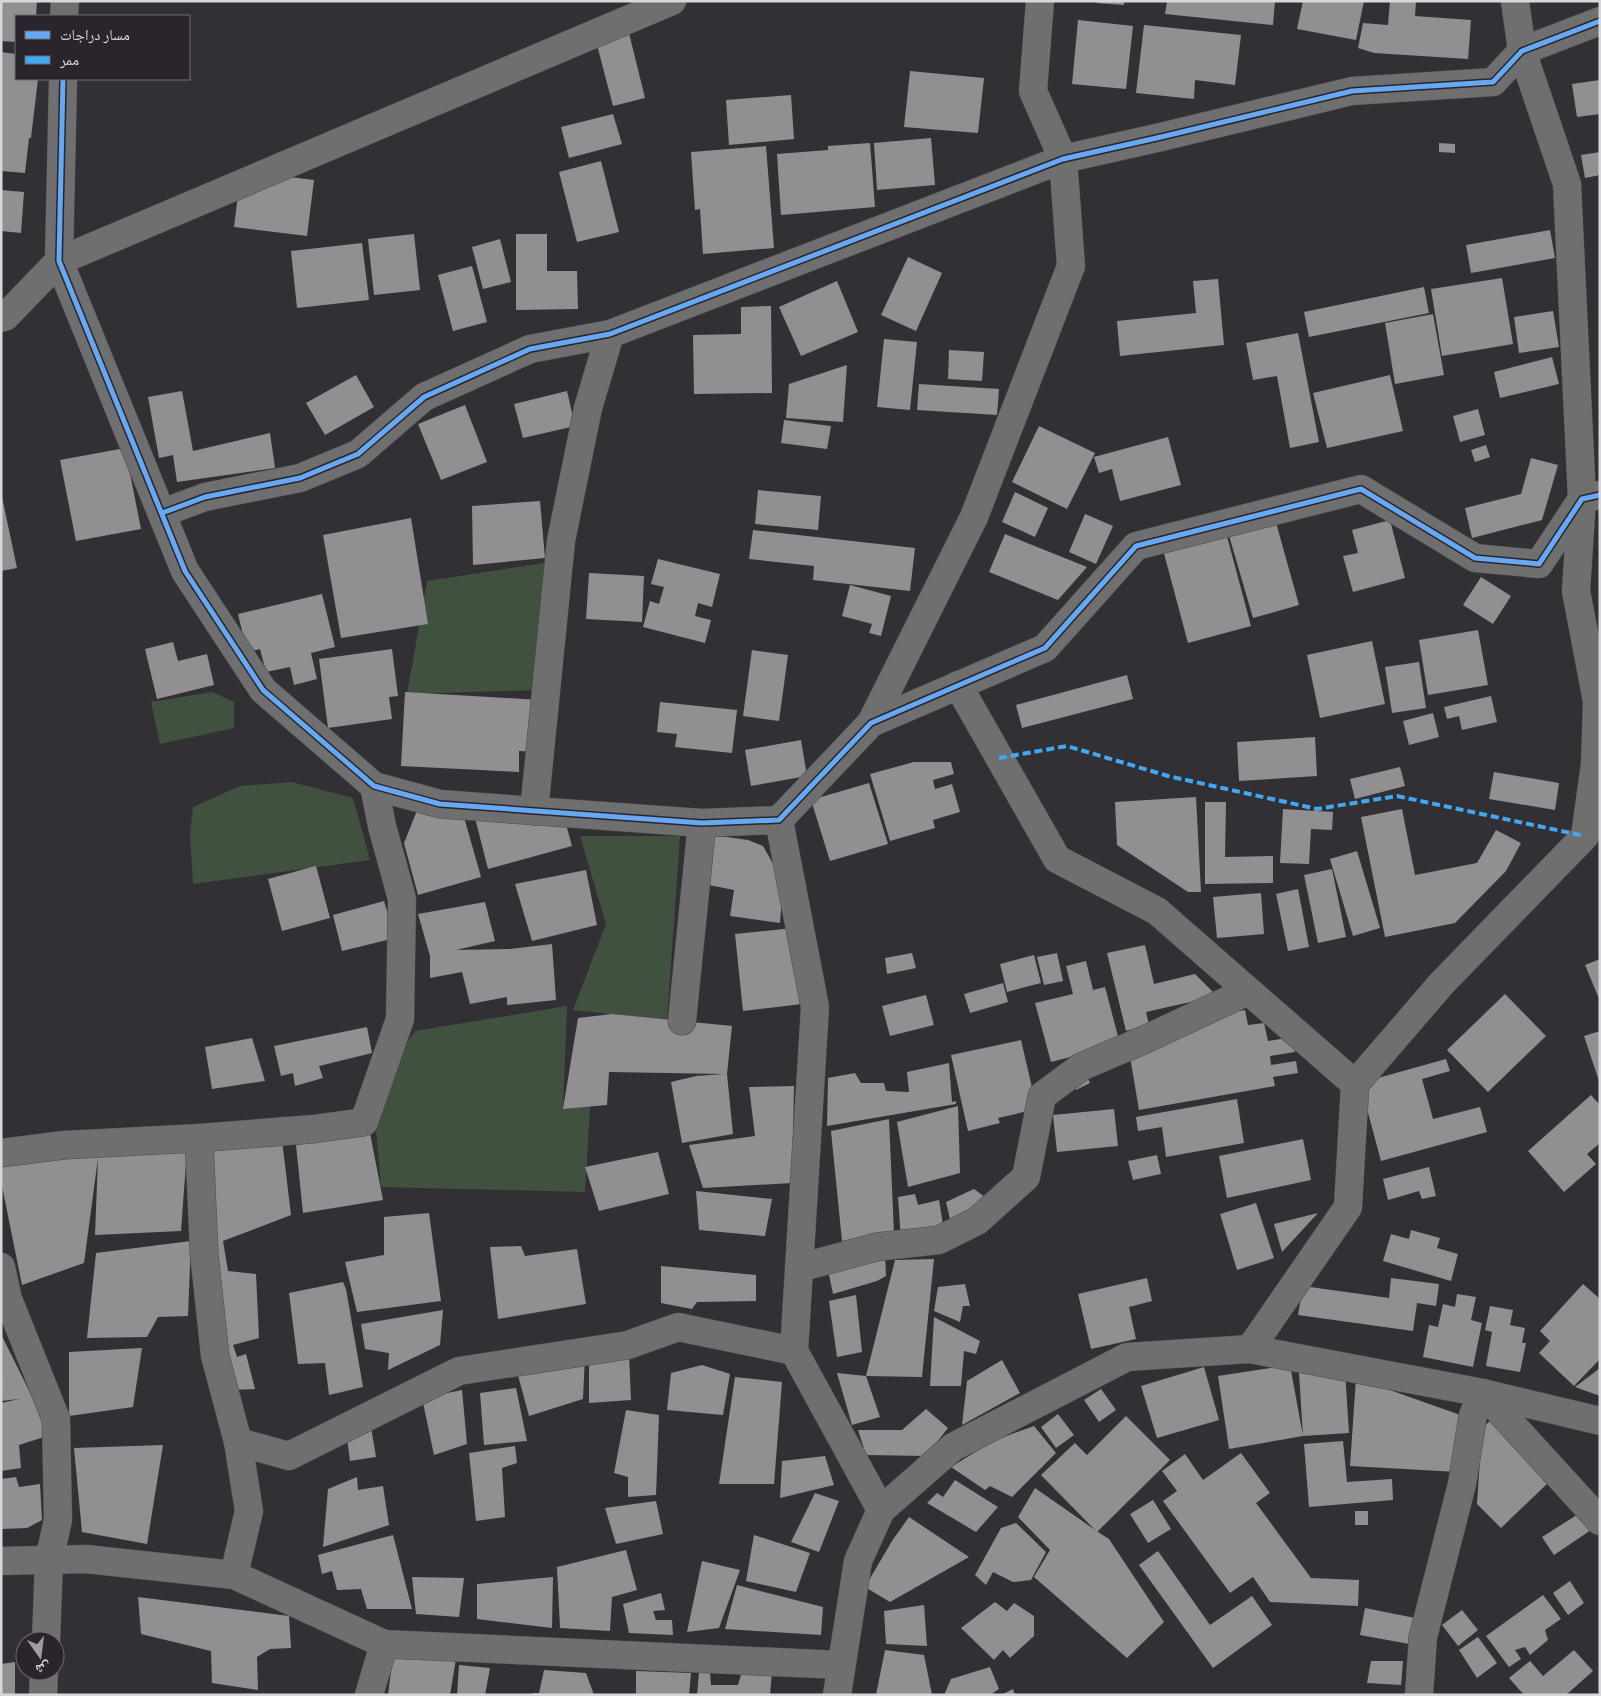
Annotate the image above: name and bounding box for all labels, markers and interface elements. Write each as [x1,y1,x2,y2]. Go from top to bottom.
legend [15,15,190,80]
text: مسار دراجات [60,25,130,44]
text: ممر [59,50,79,69]
north arrow [15,1631,65,1681]
text: ش [34,1658,53,1679]

